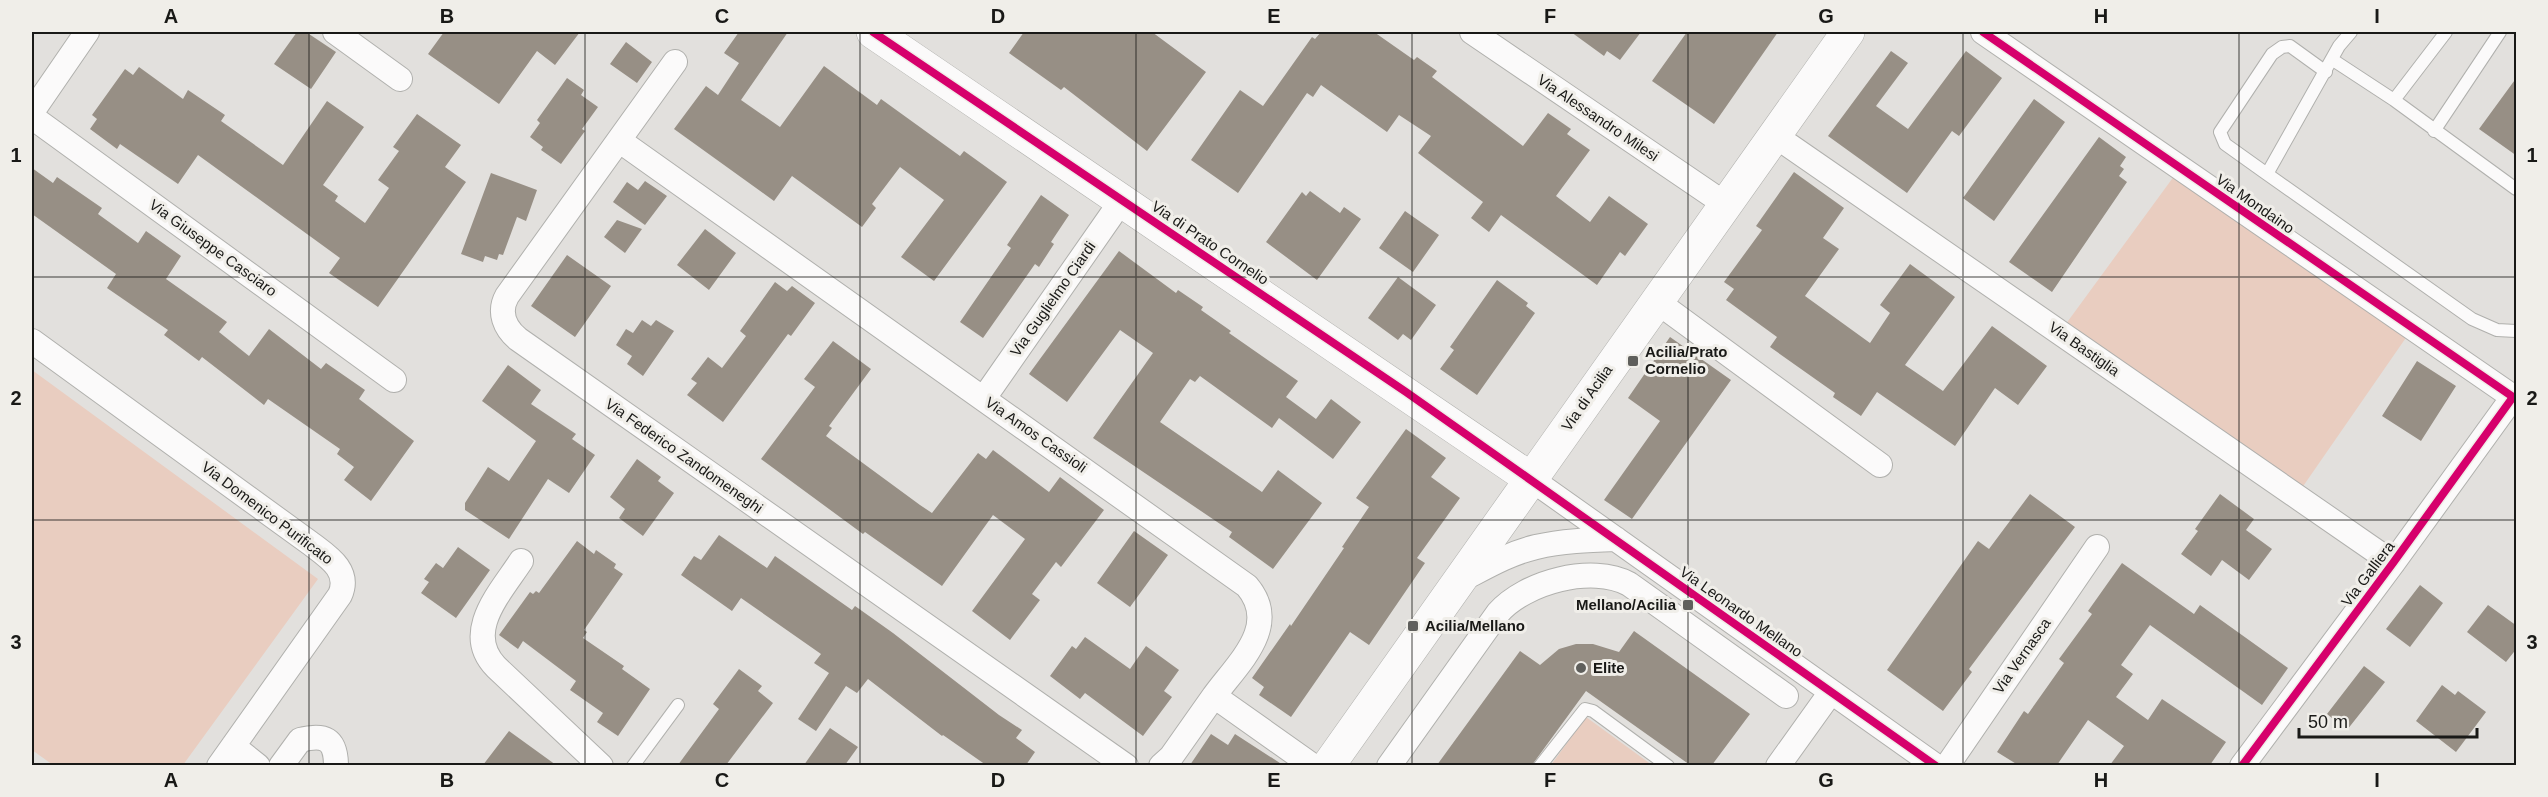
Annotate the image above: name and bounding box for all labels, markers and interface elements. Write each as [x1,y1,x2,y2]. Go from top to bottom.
text: A [164,5,178,27]
text: B [440,5,454,27]
text: C [715,5,729,27]
text: D [991,5,1005,27]
text: E [1267,5,1281,27]
text: F [1544,5,1556,27]
text: G [1818,5,1834,27]
text: H [2094,5,2108,27]
text: I [2374,5,2380,27]
street label: Via Alessandro Milesi [1535,71,1662,164]
text: 1 [10,144,22,166]
text: 1 [2526,144,2538,166]
street label: Via Mondaino [2213,170,2298,237]
street label: Via Giuseppe Casciaro [146,196,280,299]
street label: Via di Prato Cornelio [1149,197,1272,288]
street label: Via Guglielmo Ciardi [1006,238,1099,359]
street label: Via Bastiglia [2046,318,2123,380]
place label: Acilia/Prato Cornelio [1645,343,1728,377]
marker: Acilia/Prato Cornelio [1626,354,1640,368]
street label: Via di Acilia [1558,361,1616,434]
text: 2 [10,387,22,409]
text: 2 [2526,387,2538,409]
street label: Via Amos Cassioli [982,393,1090,476]
street label: Via Federico Zandomeneghi [602,395,766,517]
street label: Via Domenico Purificato [198,458,336,567]
street label: Via Galliera [2338,537,2398,610]
street label: Via Leonardo Mellano [1677,563,1806,660]
place label: Mellano/Acilia [1576,596,1677,613]
marker: Mellano/Acilia [1681,598,1695,612]
street label: Via Vernasca [1989,614,2054,697]
place label: Acilia/Mellano [1425,617,1525,634]
marker: Acilia/Mellano [1406,619,1420,633]
text: 3 [10,631,22,653]
text: 3 [2526,631,2538,653]
place label: Elite [1593,659,1625,676]
marker: Elite [1574,661,1588,675]
scale bar [2299,701,2478,739]
text: 50 m [2308,712,2348,732]
text: A [164,769,178,791]
text: B [440,769,454,791]
text: C [715,769,729,791]
text: D [991,769,1005,791]
text: E [1267,769,1281,791]
text: F [1544,769,1556,791]
text: G [1818,769,1834,791]
text: H [2094,769,2108,791]
text: I [2374,769,2380,791]

